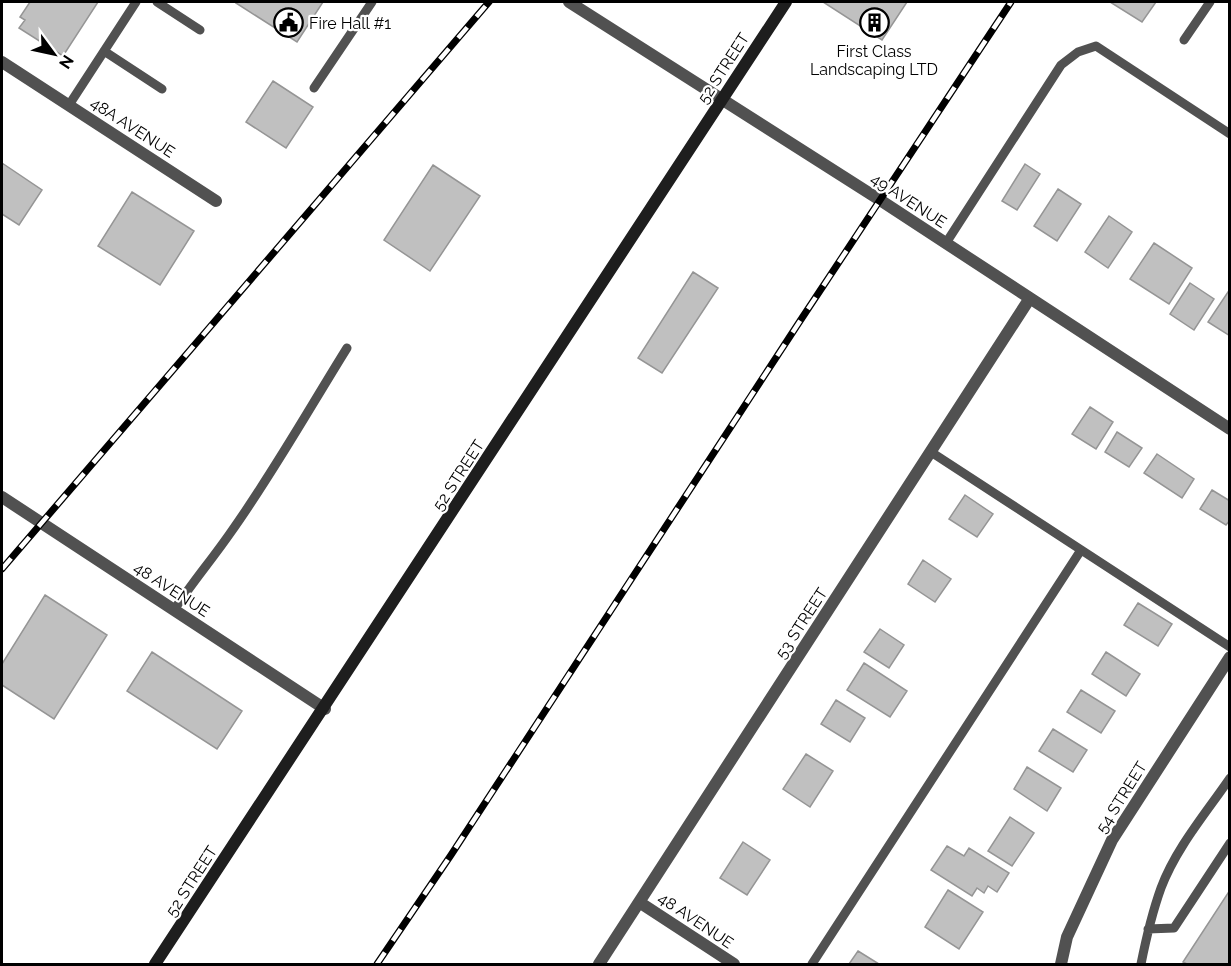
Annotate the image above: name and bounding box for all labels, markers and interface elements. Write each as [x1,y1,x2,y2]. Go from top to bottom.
public building icon: Fire Hall #1 [272,7,304,39]
building icon: First Class Landscaping LTD [858,7,890,39]
place label: Fire Hall #1 [309,14,391,33]
north arrow [24,24,84,84]
street label: 52 STREET [694,29,753,107]
place label: First Class Landscaping LTD [810,42,938,79]
text: N [55,52,77,72]
street label: 48A AVENUE [87,93,179,162]
street label: 49 AVENUE [867,169,950,232]
street label: 52 STREET [429,436,488,514]
street label: 48 AVENUE [130,558,213,621]
street label: 53 STREET [772,584,831,662]
street label: 54 STREET [1092,758,1151,837]
street label: 52 STREET [162,842,221,920]
street label: 48 AVENUE [655,888,737,953]

